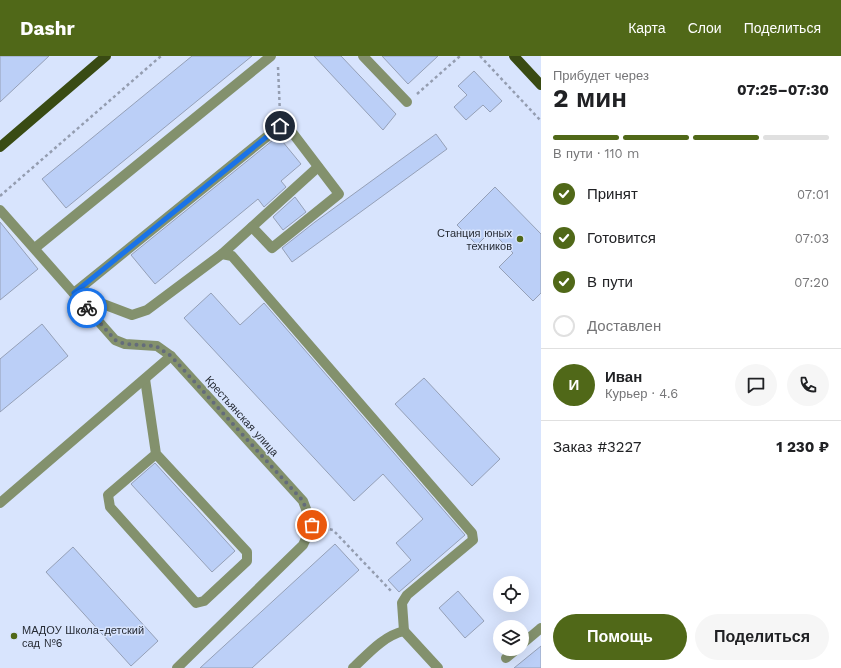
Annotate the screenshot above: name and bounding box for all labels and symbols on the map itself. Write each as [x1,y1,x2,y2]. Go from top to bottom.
pin [263,109,297,143]
place label: Станция юных техников [437,227,512,253]
marker: Станция юных техников [515,234,525,244]
courier [67,288,107,328]
street label: Крестьянская улица [202,374,282,460]
pin [295,508,329,542]
place label: МАДОУ Школа-детский сад №6 [22,624,144,650]
marker: МАДОУ Школа-детский сад №6 [9,631,19,641]

